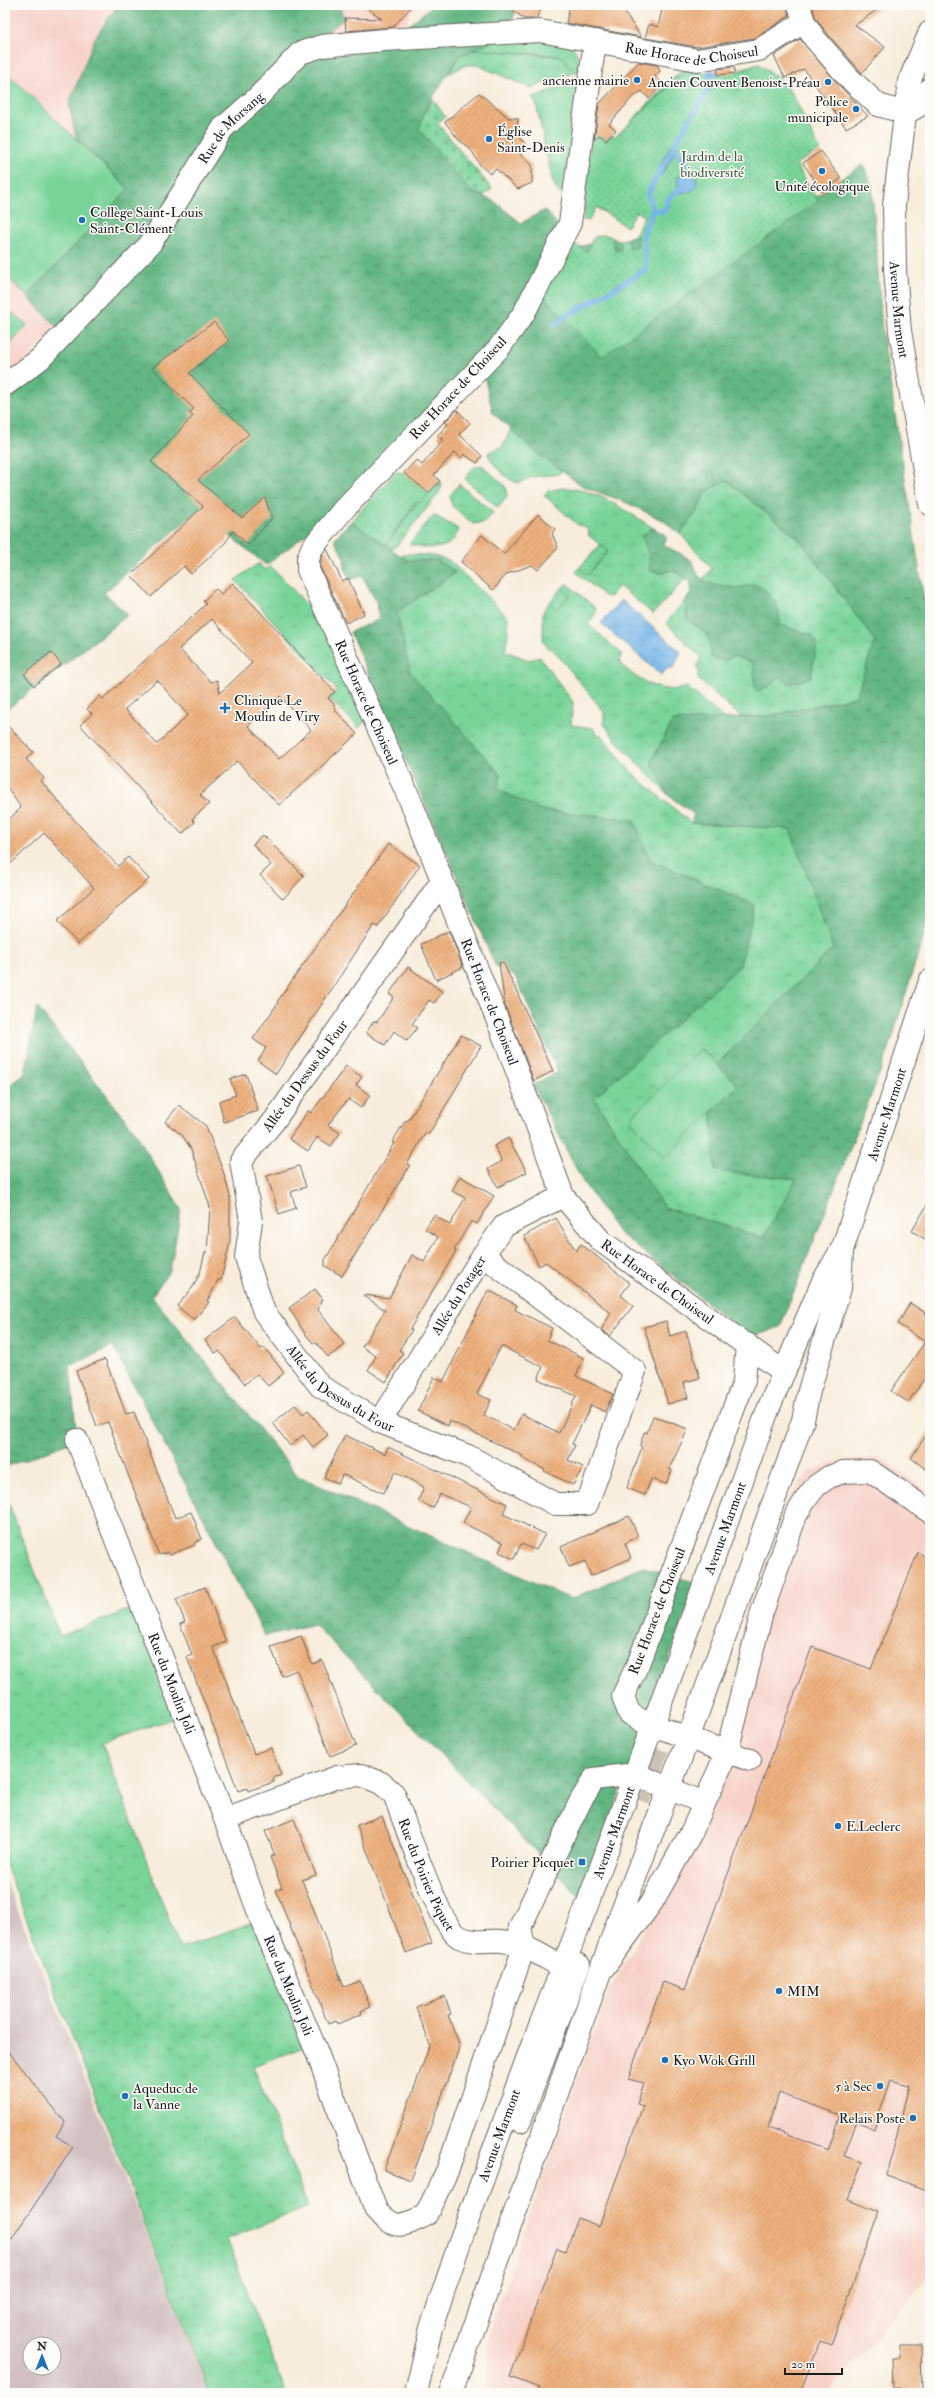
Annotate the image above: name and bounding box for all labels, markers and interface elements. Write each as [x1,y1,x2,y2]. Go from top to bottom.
street label: Rue Horace de Choiseul [624,38,760,69]
place label: ancienne mairie [543,72,629,89]
place label: Ancien Couvent Benoist-Préau [647,74,820,91]
marker: ancienne mairie [632,75,642,85]
marker: Ancien Couvent Benoist-Préau [823,77,833,87]
street label: Rue de Morsang [194,87,268,167]
place label: Police municipale [788,93,848,127]
marker: Police municipale [851,104,861,114]
place label: Église Saint-Denis [497,123,565,156]
marker: Église Saint-Denis [484,134,494,144]
park label: Jardin de la biodiversité [680,148,744,181]
marker: Unité écologique [817,166,827,176]
place label: Unité écologique [775,178,870,195]
place label: Collège Saint-Louis Saint-Clément [90,204,203,237]
marker: Collège Saint-Louis Saint-Clément [77,215,87,225]
street label: Avenue Marmont [886,260,913,360]
street label: Rue Horace de Choiseul [406,333,510,443]
street label: Rue Horace de Choiseul [332,637,402,768]
place label: Clinique Le Moulin de Viry [234,692,320,726]
marker: Clinique Le Moulin de Viry [219,702,231,714]
street label: Rue Horace de Choiseul [457,936,523,1068]
street label: Allée du Dessus du Four [258,1016,352,1136]
street label: Avenue Marmont [863,1065,910,1164]
street label: Rue Horace de Choiseul [598,1235,718,1328]
street label: Allée du Potager [427,1251,490,1339]
street label: Allée du Dessus du Four [283,1340,397,1435]
street label: Avenue Marmont [700,1479,750,1578]
street label: Rue Horace de Choiseul [625,1545,689,1677]
street label: Rue du Moulin Joli [145,1630,199,1736]
street label: Avenue Marmont [589,1783,638,1882]
street label: Rue du Poirier Piquet [395,1816,459,1935]
place label: E.Leclerc [846,1818,901,1835]
marker: E.Leclerc [833,1821,843,1831]
place label: Poirier Picquet [491,1854,574,1871]
marker: Poirier Picquet [577,1857,587,1867]
street label: Rue du Moulin Joli [260,1933,318,2038]
place label: MIM [787,1983,820,2000]
marker: MIM [774,1986,784,1996]
place label: Kyo Wok Grill [673,2052,756,2070]
marker: Kyo Wok Grill [660,2055,670,2065]
place label: 5 à Sec [835,2078,872,2095]
place label: Aqueduc de la Vanne [132,2080,198,2113]
marker: 5 à Sec [875,2081,885,2091]
street label: Avenue Marmont [474,2086,524,2185]
marker: Aqueduc de la Vanne [120,2091,130,2101]
place label: Relais Poste [839,2110,905,2127]
marker: Relais Poste [908,2113,918,2123]
north arrow [22,2336,62,2376]
text: N [36,2340,48,2353]
scale bar [785,2350,842,2376]
text: 20 m [791,2357,816,2372]

